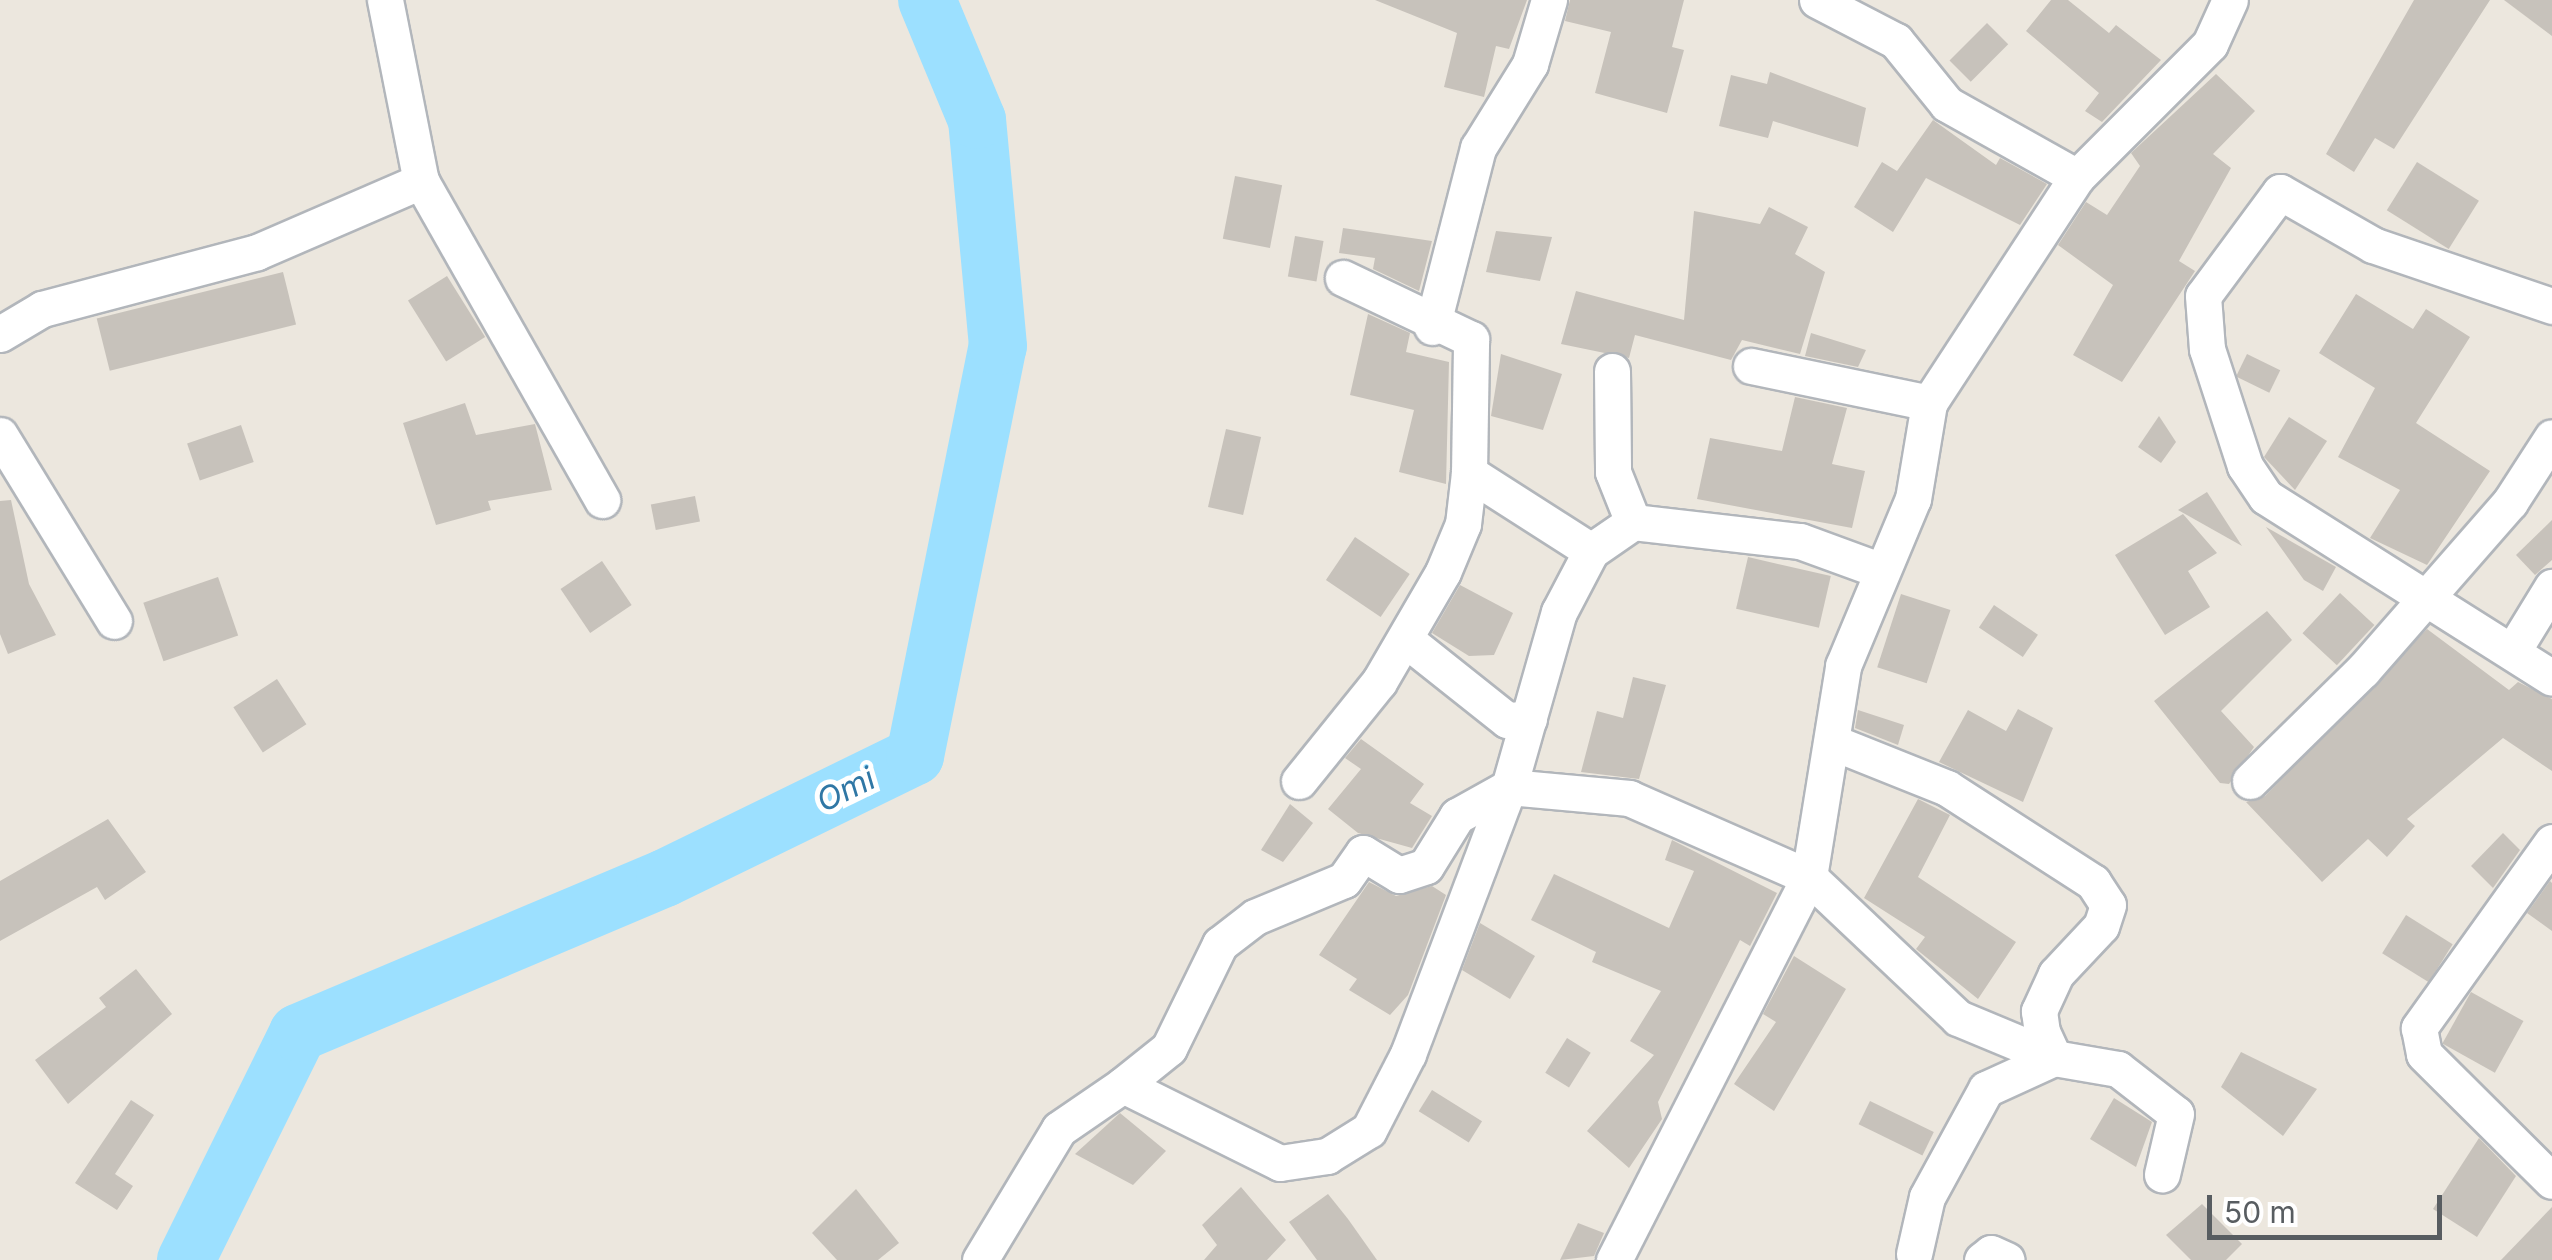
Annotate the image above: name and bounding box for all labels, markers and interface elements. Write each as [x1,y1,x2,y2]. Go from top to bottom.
water label: Omi [811,760,881,820]
scale bar [2212,1175,2447,1237]
text: 50 m [2224,1194,2296,1230]

